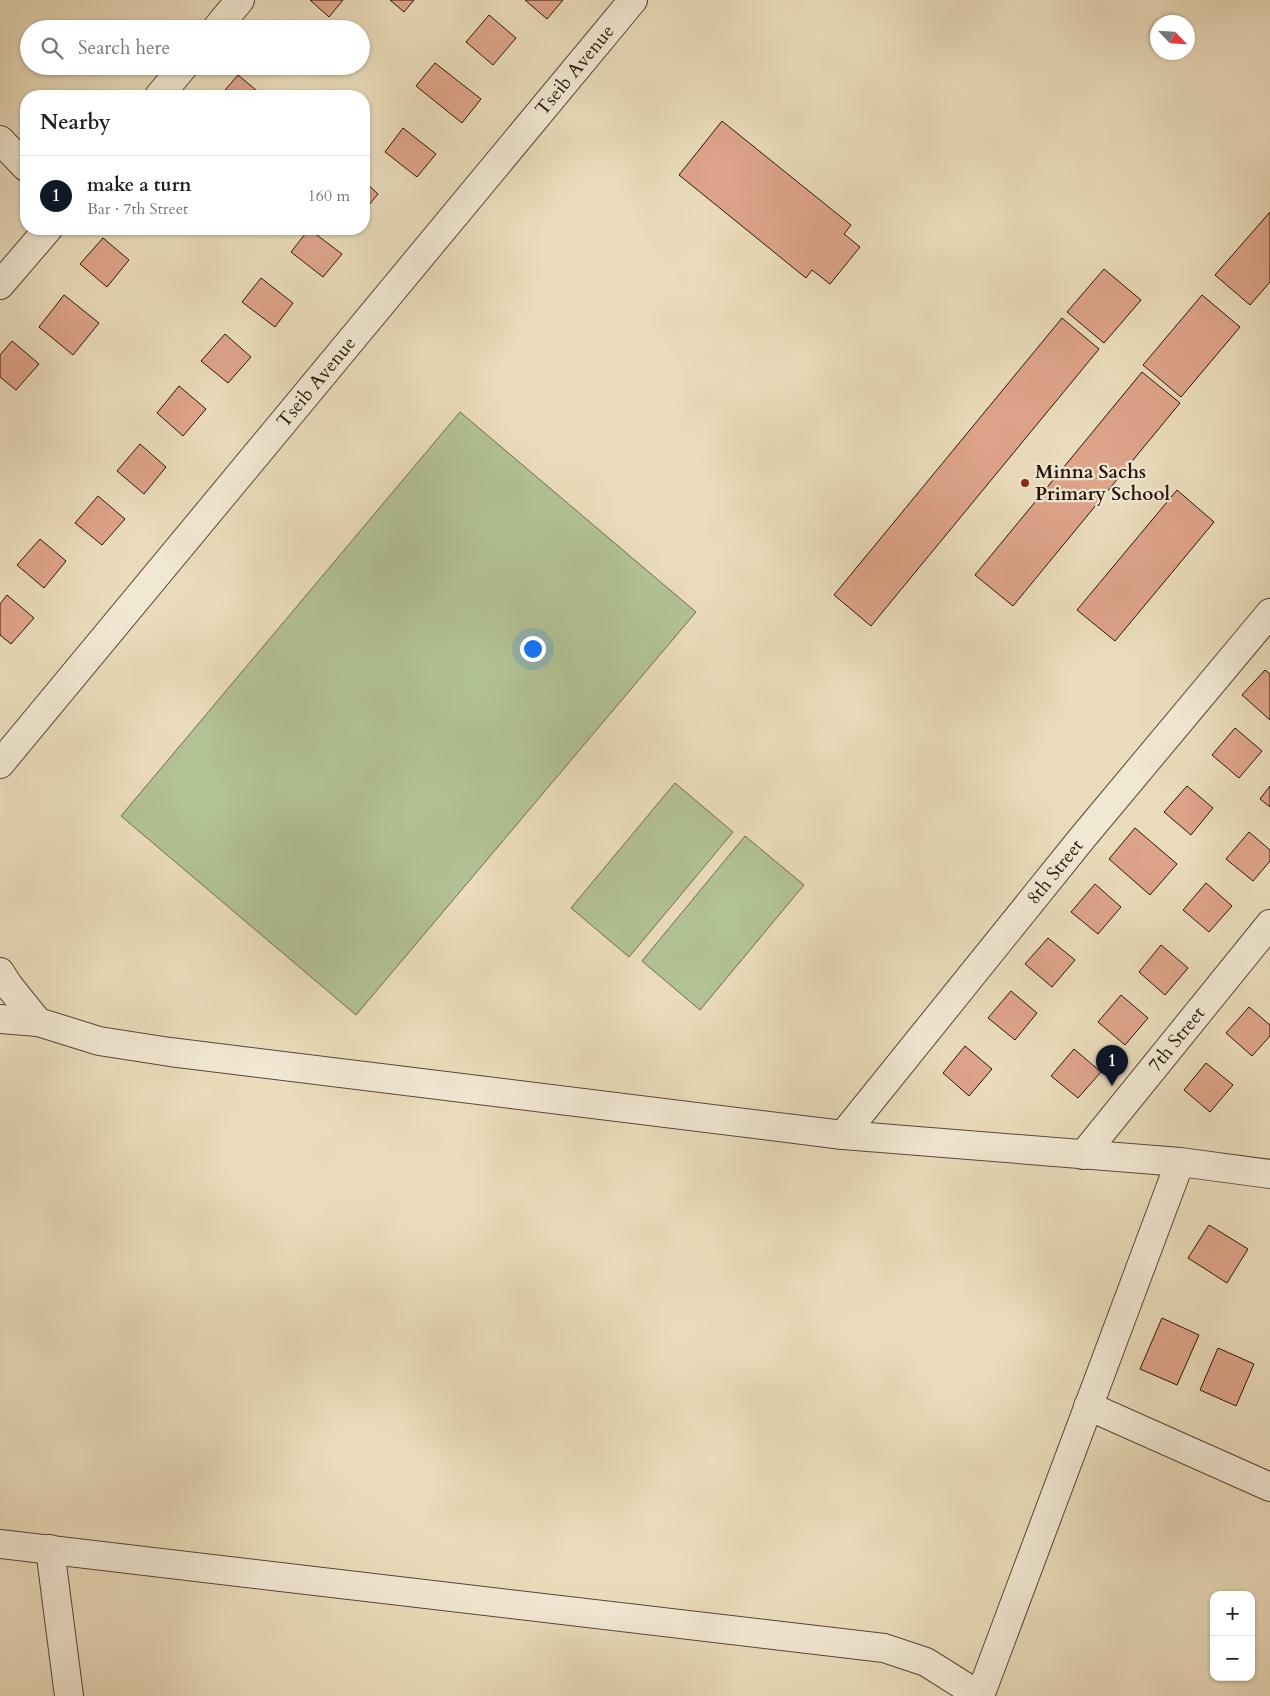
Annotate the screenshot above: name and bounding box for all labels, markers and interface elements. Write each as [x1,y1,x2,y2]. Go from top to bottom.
north arrow [1150,15,1195,60]
street label: Tseib Avenue [529,19,620,121]
search box [20,20,370,75]
icon: search [38,34,66,62]
text: Search here [78,35,170,61]
text: Nearby [40,108,111,137]
text: make a turn [87,172,192,198]
text: 1 [52,185,60,207]
text: 160 m [308,185,350,207]
text: Bar · 7th Street [87,198,188,220]
street label: Tseib Avenue [271,331,362,433]
place label: Minna Sachs Primary School [1035,459,1171,507]
marker: Minna Sachs Primary School [1019,477,1031,489]
your location [520,636,546,662]
street label: 8th Street [1021,834,1089,910]
street label: 7th Street [1142,1001,1211,1077]
pin: 1 [1096,1045,1128,1086]
map controls [1210,1591,1255,1681]
button: + [1210,1591,1255,1636]
button: − [1210,1636,1255,1681]

